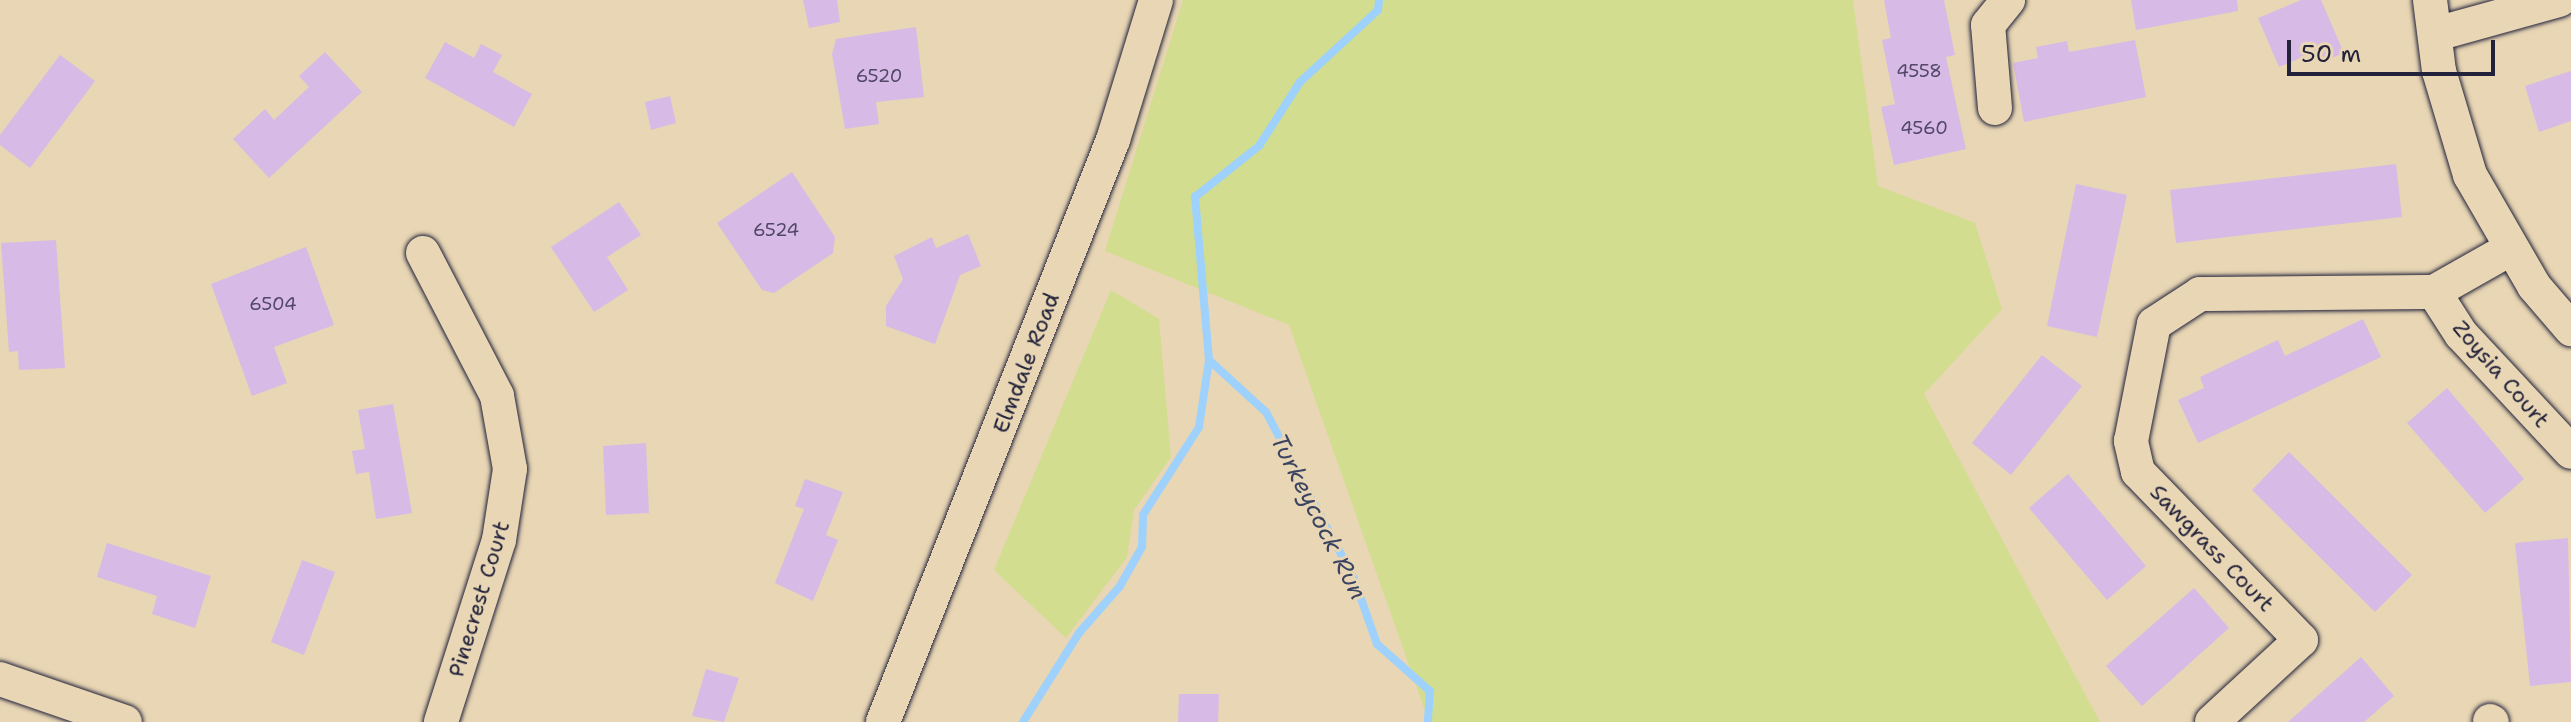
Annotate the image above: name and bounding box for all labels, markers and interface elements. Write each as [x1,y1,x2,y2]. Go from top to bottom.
scale bar [2291,24,2499,74]
text: 50 m [2301,38,2361,70]
house number: 4558 [1896,60,1942,82]
house number: 6520 [856,65,902,87]
house number: 4560 [1900,117,1948,139]
house number: 6524 [753,219,799,241]
street label: Elmdale Road [987,289,1065,437]
house number: 6504 [249,293,297,315]
street label: Zoysia Court [2447,315,2555,433]
water label: Turkeycock Run [1264,429,1372,605]
street label: Sawgrass Court [2145,479,2279,617]
street label: Pinecrest Court [443,518,515,680]

